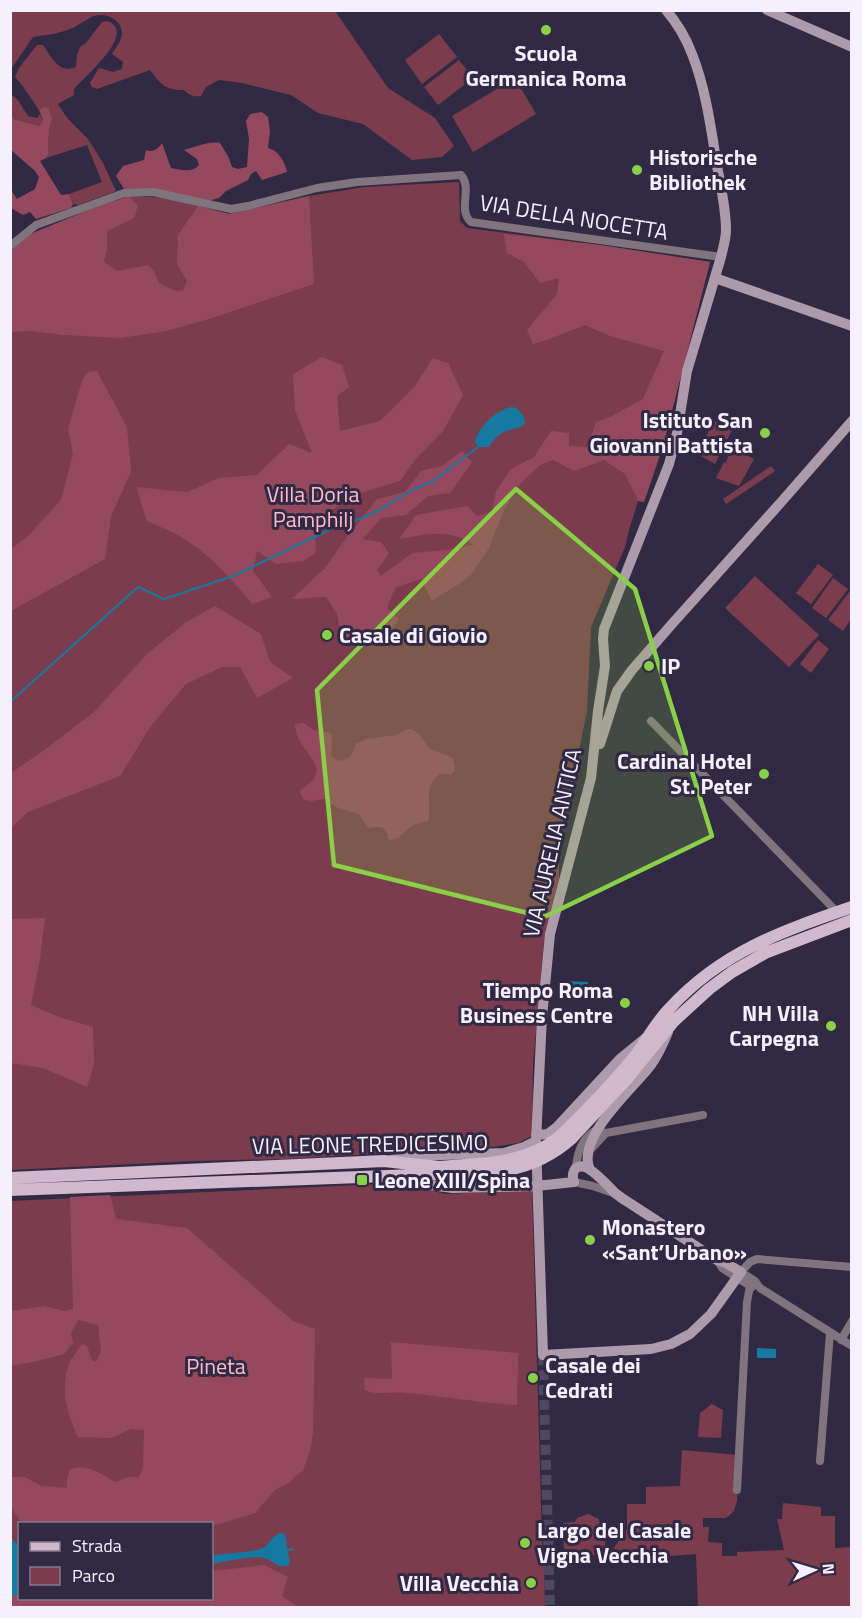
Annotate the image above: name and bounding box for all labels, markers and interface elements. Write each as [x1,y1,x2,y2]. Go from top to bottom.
marker: Scuola Germanica Roma [539,23,553,37]
place label: Scuola Germanica Roma [465,36,627,95]
place label: Historische Bibliothek [649,140,757,199]
marker: Historische Bibliothek [630,163,644,177]
street label: VIA DELLA NOCETTA [477,185,671,249]
place label: Istituto San Giovanni Battista [589,403,753,462]
marker: Istituto San Giovanni Battista [758,426,772,440]
park label: Villa Doria Pamphilj [267,477,359,536]
place label: Casale di Giovio [339,618,487,652]
marker: Casale di Giovio [320,628,334,642]
place label: IP [661,649,680,683]
marker: IP [642,659,656,673]
place label: Cardinal Hotel St. Peter [617,744,752,803]
street label: VIA AURELIA ANTICA [514,745,590,941]
marker: Cardinal Hotel St. Peter [757,767,771,781]
place label: Tiempo Roma Business Centre [460,973,613,1032]
marker: Tiempo Roma Business Centre [618,996,632,1010]
place label: NH Villa Carpegna [729,996,819,1055]
marker: NH Villa Carpegna [824,1019,838,1033]
street label: VIA LEONE TREDICESIMO [252,1125,488,1163]
place label: Leone XIII/Spina [374,1163,530,1197]
marker: Leone XIII/Spina [355,1173,369,1187]
place label: Monastero «Sant’Urbano» [602,1210,747,1269]
marker: Monastero «Sant’Urbano» [583,1233,597,1247]
place label: Casale dei Cedrati [545,1348,641,1407]
park label: Pineta [186,1349,246,1383]
marker: Casale dei Cedrati [526,1371,540,1385]
place label: Largo del Casale Vigna Vecchia [537,1513,691,1572]
legend [18,1522,213,1600]
text: Strada [72,1532,122,1559]
marker: Largo del Casale Vigna Vecchia [518,1536,532,1550]
north arrow [784,1540,844,1600]
text: Parco [72,1562,115,1589]
text: N [817,1563,841,1575]
place label: Villa Vecchia [400,1566,519,1600]
marker: Villa Vecchia [524,1576,538,1590]

